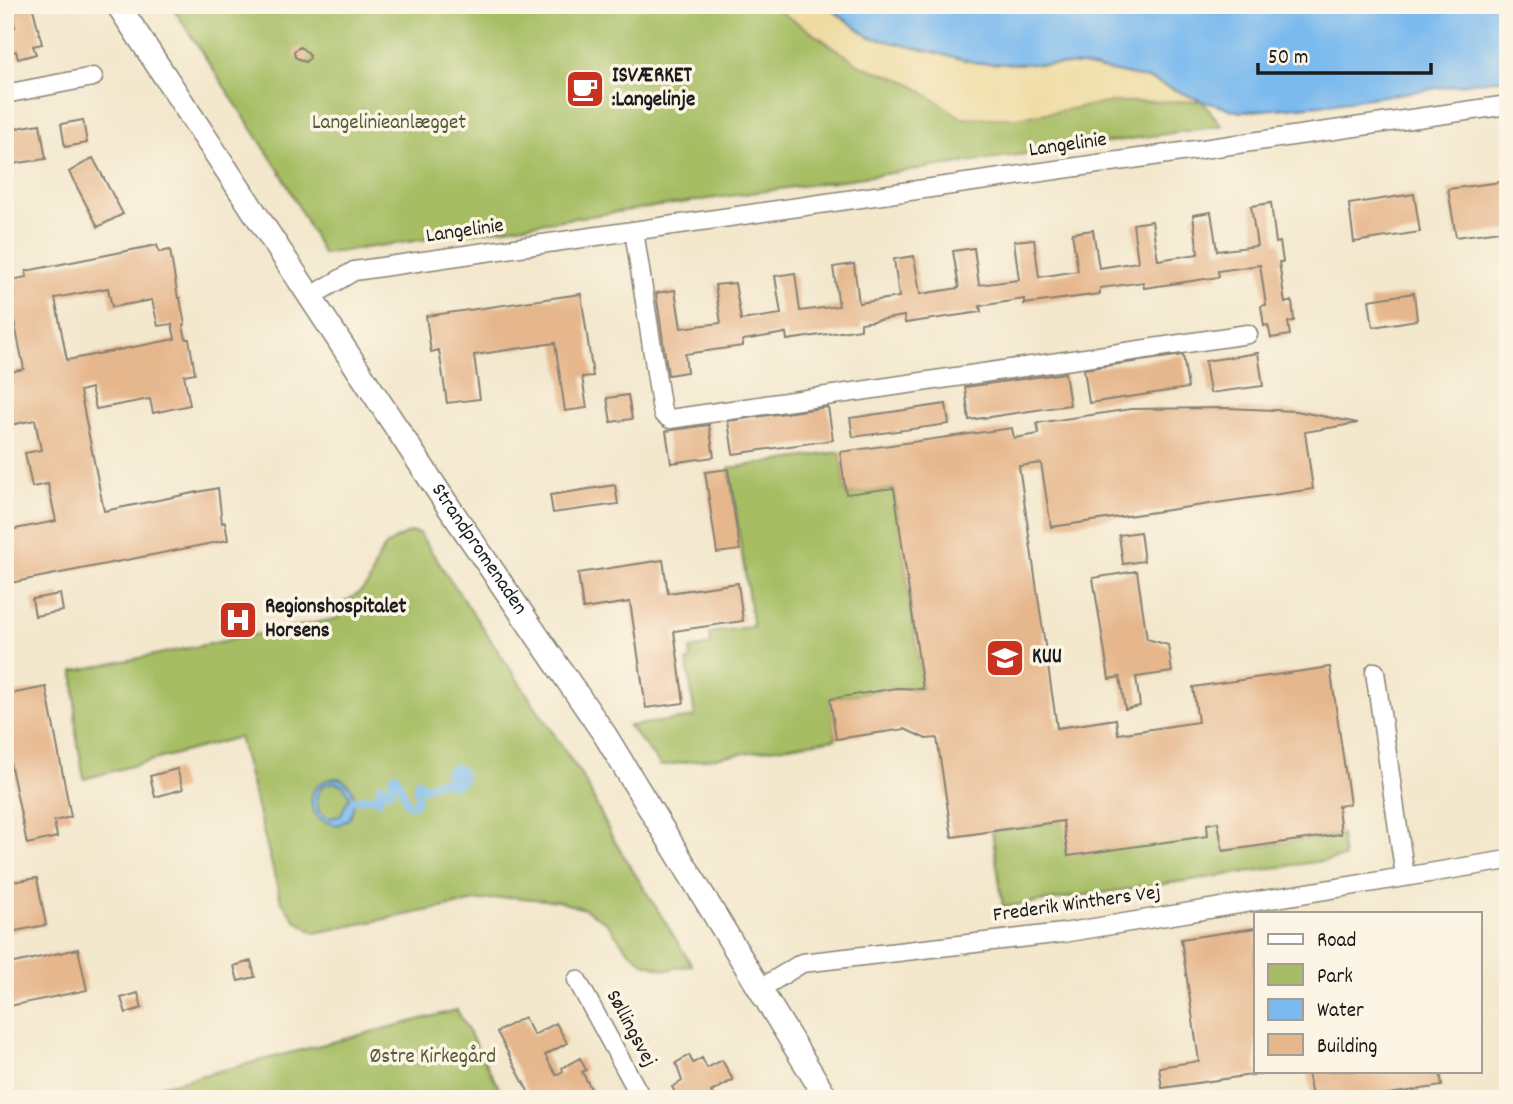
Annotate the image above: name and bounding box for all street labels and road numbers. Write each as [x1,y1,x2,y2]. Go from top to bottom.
street label: Langelinie [1027,126,1109,166]
street label: Langelinie [424,212,506,252]
street label: Strandpromenaden [423,478,534,621]
street label: Frederik Winthers Vej [991,878,1163,932]
street label: Søllingsvej [597,985,663,1073]

